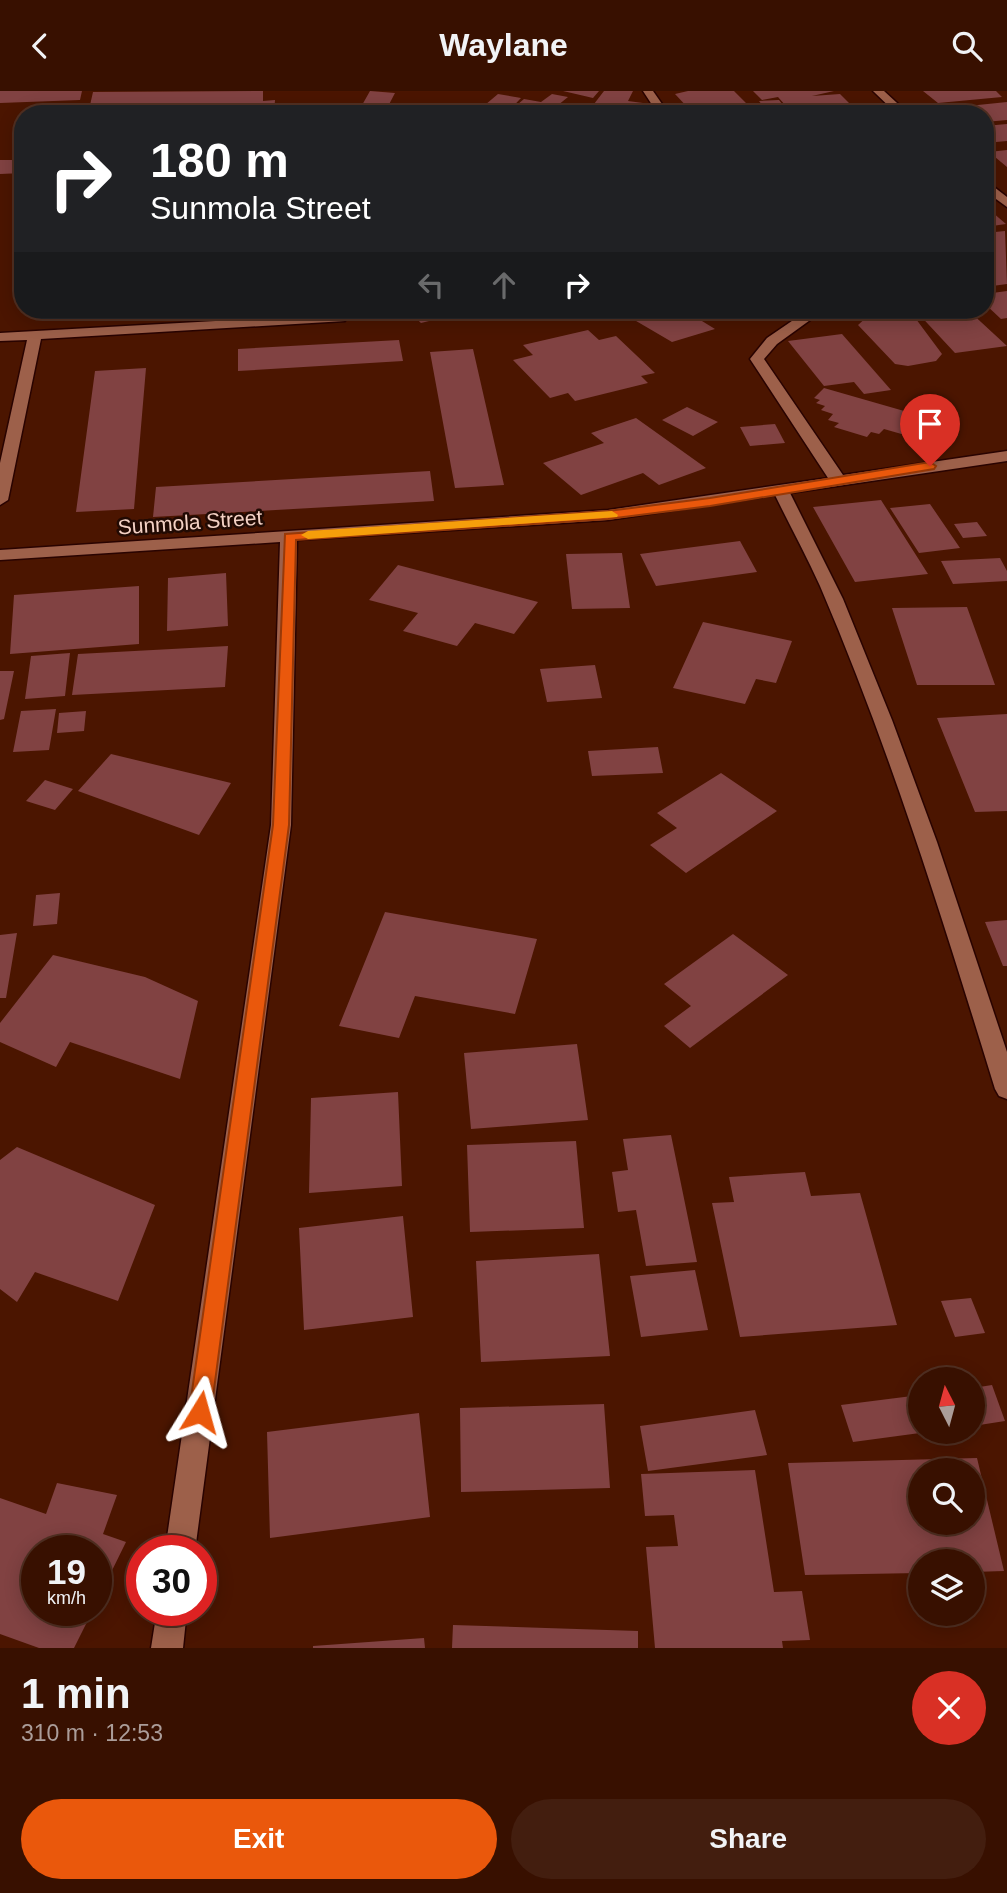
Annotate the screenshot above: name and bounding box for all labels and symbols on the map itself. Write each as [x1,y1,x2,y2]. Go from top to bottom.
pin [900,394,960,466]
street label: Sunmola Street [117,505,263,539]
north arrow [908,1367,985,1444]
position arrow [163,1375,237,1449]
speed limit sign: 30 [126,1535,217,1626]

